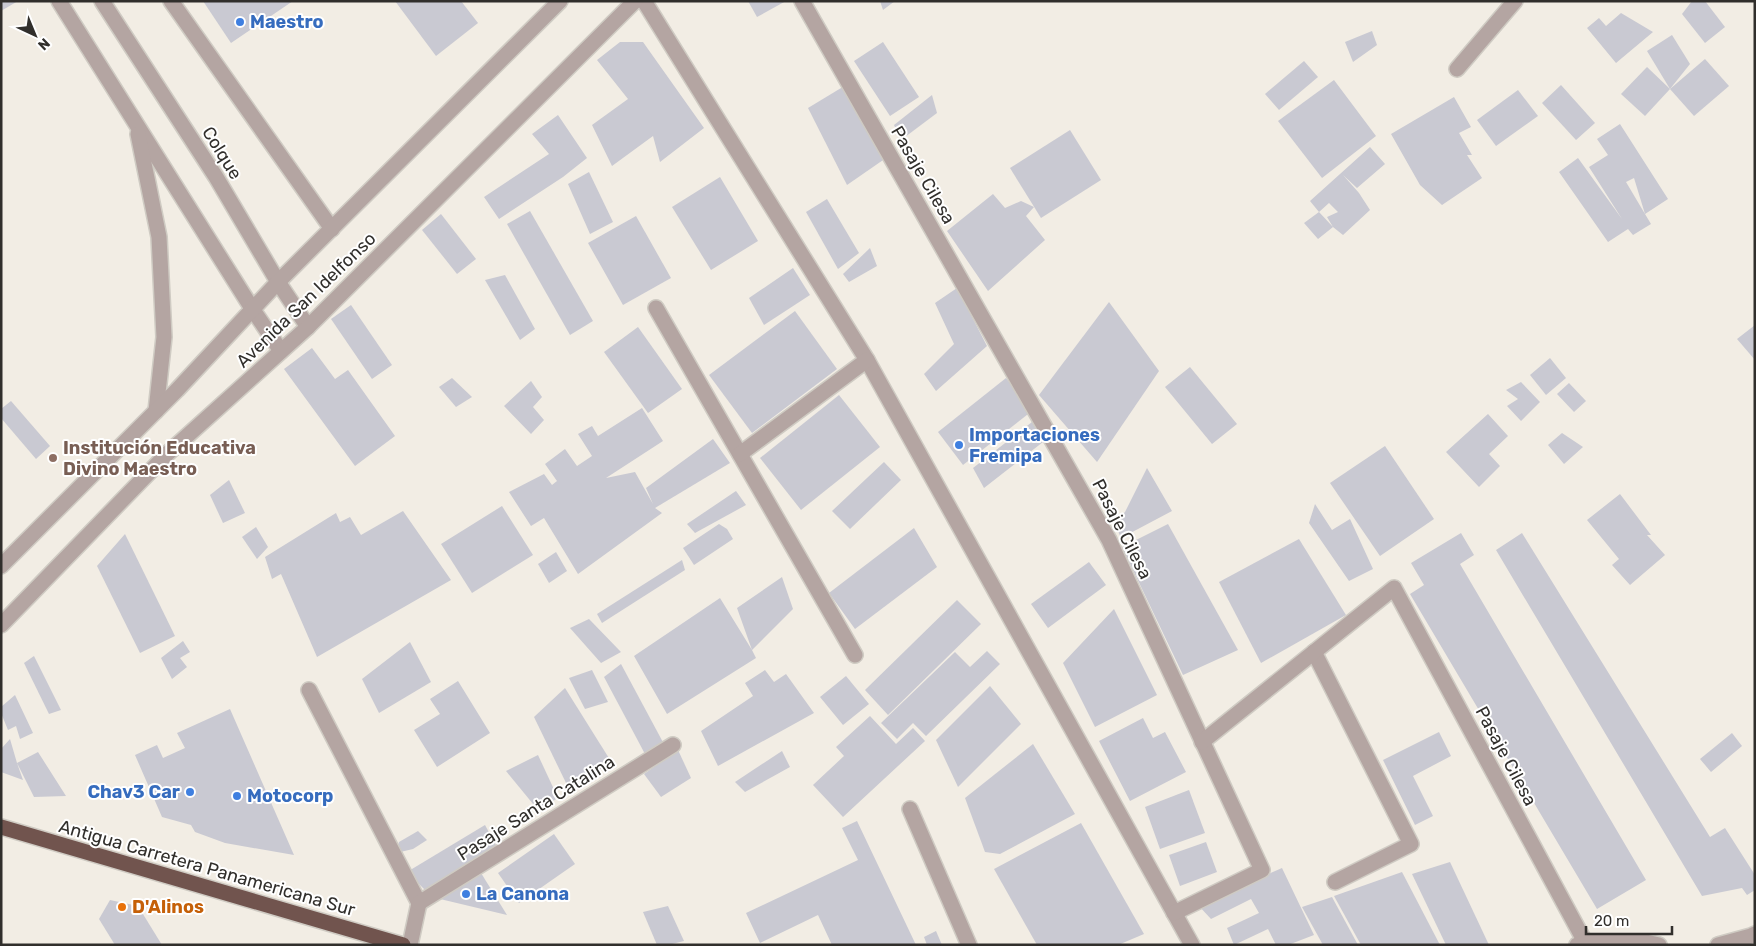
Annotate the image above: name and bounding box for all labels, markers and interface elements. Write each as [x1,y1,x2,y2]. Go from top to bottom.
north arrow [10,10,60,60]
place label: Maestro [250,11,324,33]
marker: Maestro [234,16,246,28]
text: N [34,34,53,54]
street label: Colque [197,122,247,184]
street label: Pasaje Cilesa [886,122,960,228]
street label: Avenida San Idelfonso [232,228,380,372]
place label: Importaciones Fremipa [969,424,1100,467]
place label: Institución Educativa Divino Maestro [63,437,256,480]
marker: Importaciones Fremipa [953,439,965,451]
marker: Institución Educativa Divino Maestro [47,452,59,464]
street label: Pasaje Cilesa [1087,475,1157,583]
street label: Pasaje Cilesa [1471,702,1541,810]
street label: Pasaje Santa Catalina [453,751,619,865]
place label: Chav3 Car [87,781,180,803]
place label: Motocorp [247,785,333,807]
marker: Chav3 Car [184,786,196,798]
marker: Motocorp [231,790,243,802]
street label: Antigua Carretera Panamericana Sur [56,815,358,921]
place label: La Canona [476,883,569,905]
marker: La Canona [460,888,472,900]
place label: D'Alinos [132,896,204,918]
marker: D'Alinos [116,901,128,913]
scale bar [1586,904,1672,936]
text: 20 m [1594,912,1629,930]

